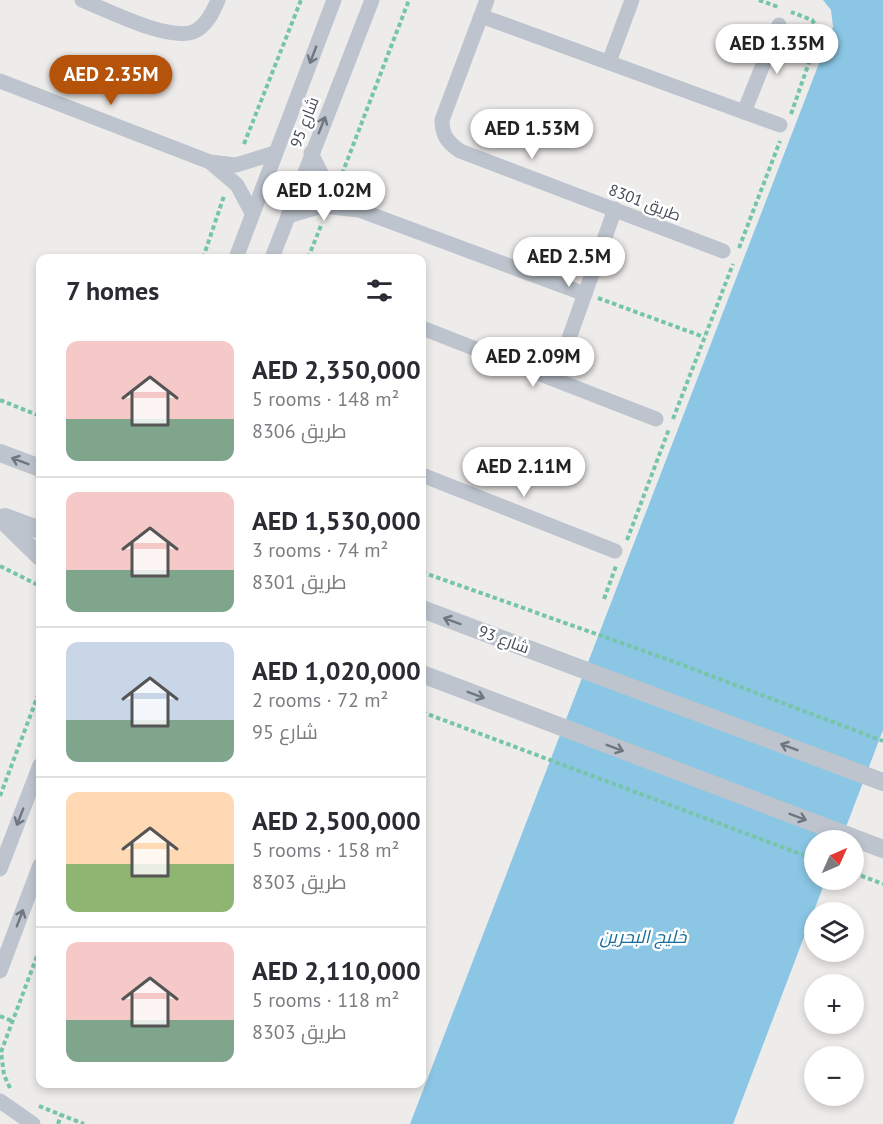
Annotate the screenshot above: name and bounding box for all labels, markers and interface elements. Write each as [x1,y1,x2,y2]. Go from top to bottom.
pin: AED 1.35M [708,24,846,75]
text: AED 1.35M [729,30,825,56]
one-way arrow [307,45,318,63]
pin: AED 2.35M [42,55,180,106]
text: AED 2.35M [63,61,159,87]
street label: شارع 95 [285,94,325,151]
pin: AED 1.53M [463,109,601,160]
text: AED 1.53M [484,115,580,141]
one-way arrow [318,116,329,135]
pin: AED 1.02M [255,171,393,222]
text: AED 1.02M [276,177,372,203]
street label: طريق 8301 [606,179,684,226]
pin: AED 2.5M [507,237,631,288]
text: AED 2.5M [527,243,611,269]
text: 7 homes [66,274,159,307]
icon: filters [363,274,396,307]
pin: AED 2.09M [464,337,602,388]
text: AED 2.09M [485,343,581,369]
text: AED 2,350,000 [252,353,421,386]
icon: home [114,365,186,437]
text: 5 rooms · 148 m² [252,386,399,412]
text: طريق 8306 [252,418,347,444]
pin: AED 2.11M [455,447,593,498]
text: AED 2.11M [476,453,572,479]
one-way arrow [11,454,30,465]
text: AED 1,530,000 [252,504,421,537]
icon: home [114,516,186,588]
text: 3 rooms · 74 m² [252,537,388,563]
text: طريق 8301 [252,569,347,595]
one-way arrow [444,614,462,625]
street label: شارع 93 [475,621,532,659]
text: AED 1,020,000 [252,654,421,687]
icon: home [114,666,186,738]
text: 2 rooms · 72 m² [252,687,388,713]
one-way arrow [466,690,485,701]
text: شارع 95 [252,719,318,745]
one-way arrow [780,740,799,751]
one-way arrow [605,743,624,754]
text: AED 2,500,000 [252,804,421,837]
one-way arrow [14,807,25,826]
one-way arrow [788,812,806,823]
icon: home [114,816,186,888]
north arrow [804,830,864,890]
map controls [804,830,864,1106]
text: 5 rooms · 158 m² [252,837,399,863]
text: طريق 8303 [252,869,347,895]
button: layers [804,902,864,962]
one-way arrow [15,910,26,928]
water label: خليج البحرين [599,925,688,949]
text: AED 2,110,000 [252,954,421,987]
icon: home [114,966,186,1038]
button: + [804,974,864,1034]
text: 5 rooms · 118 m² [252,987,399,1013]
text: طريق 8303 [252,1019,347,1045]
button: − [804,1046,864,1106]

